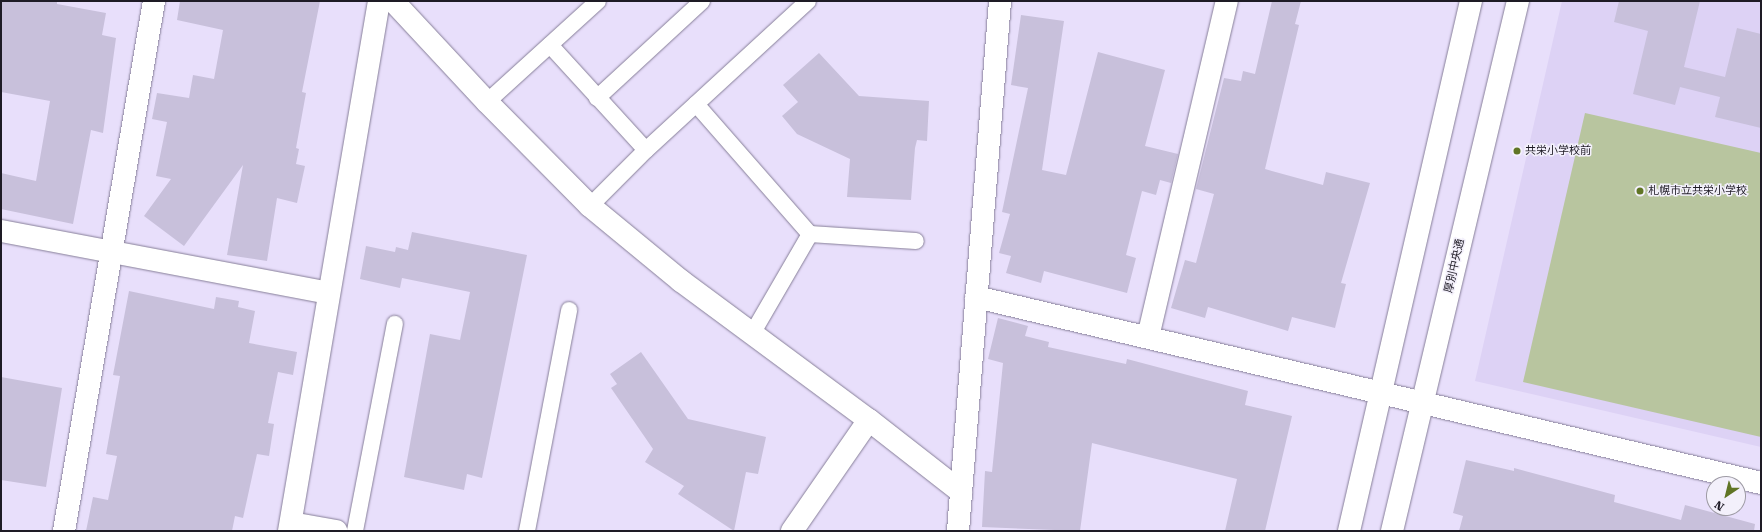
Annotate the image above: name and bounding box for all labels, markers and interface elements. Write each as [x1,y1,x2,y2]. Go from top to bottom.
place label: 共栄小学校前 [1525,144,1591,158]
marker: 共栄小学校前 [1512,146,1522,156]
place label: 札幌市立共栄小学校 [1648,184,1747,198]
marker: 札幌市立共栄小学校 [1635,186,1645,196]
street label: 厚別中央通 [1442,238,1468,294]
north arrow [1706,476,1746,516]
text: N [1712,498,1727,513]

